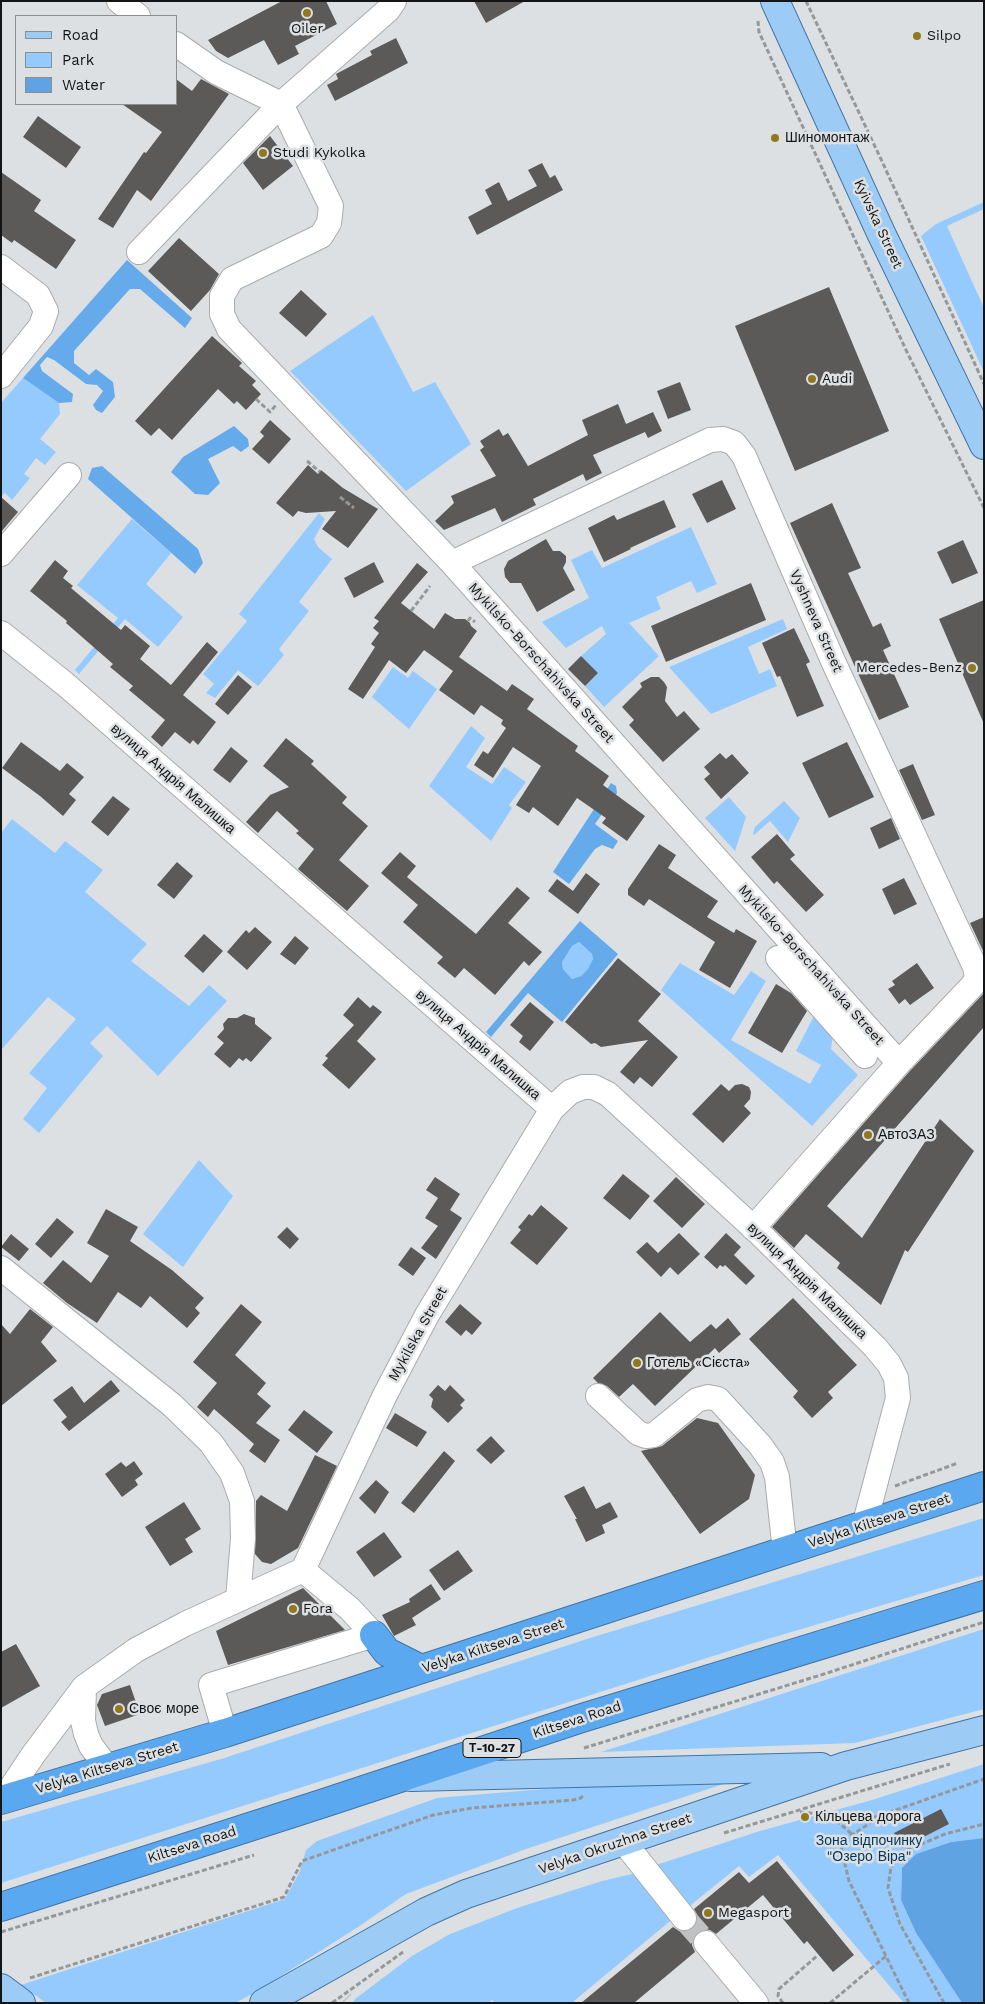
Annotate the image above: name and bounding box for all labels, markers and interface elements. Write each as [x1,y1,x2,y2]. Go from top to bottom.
marker: Oiler [301,7,313,19]
legend [15,15,178,105]
place label: Oiler [291,21,323,37]
text: Road [62,26,99,44]
place label: Silpo [927,28,961,44]
marker: Silpo [911,30,923,42]
text: Park [62,51,94,69]
text: Water [62,76,105,94]
place label: Шиномонтаж [785,130,870,146]
marker: Шиномонтаж [769,132,781,144]
place label: Studi Kykolka [273,145,366,161]
marker: Studi Kykolka [257,147,269,159]
street label: Kyivska Street [850,177,906,271]
place label: Audi [822,371,852,387]
marker: Audi [806,373,818,385]
street label: Vyshneva Street [786,567,846,675]
street label: Mykilsko-Borschahivska Street [464,579,618,747]
place label: Mercedes-Benz [856,660,962,676]
marker: Mercedes-Benz [966,662,978,674]
street label: вулиця Андрія Малишка [107,720,239,838]
street label: Mykilsko-Borschahivska Street [734,881,888,1049]
street label: вулиця Андрія Малишка [412,986,544,1104]
place label: АвтоЗАЗ [878,1127,935,1143]
marker: АвтоЗАЗ [862,1129,874,1141]
street label: вулиця Андрія Малишка [744,1219,870,1343]
street label: Mykilska Street [385,1284,451,1384]
place label: Готель «Сієста» [647,1355,750,1371]
marker: Готель «Сієста» [631,1357,643,1369]
street label: Velyka Kiltseva Street [806,1490,952,1552]
place label: Fora [303,1601,333,1617]
marker: Fora [287,1603,299,1615]
street label: Velyka Kiltseva Street [420,1615,566,1677]
street label: Kiltseva Road [531,1698,623,1742]
place label: Своє море [129,1701,199,1717]
marker: Своє море [113,1703,125,1715]
street label: Velyka Kiltseva Street [34,1738,180,1798]
road number: Т-10-27 [463,1739,521,1758]
place label: Кільцева дорога [815,1809,921,1825]
street label: Velyka Okruzhna Street [536,1810,694,1878]
marker: Кільцева дорога [799,1811,811,1823]
street label: Kiltseva Road [146,1823,238,1867]
park label: Зона відпочинку "Озеро Віра" [816,1833,922,1865]
place label: Megasport [718,1905,789,1921]
marker: Megasport [702,1907,714,1919]

